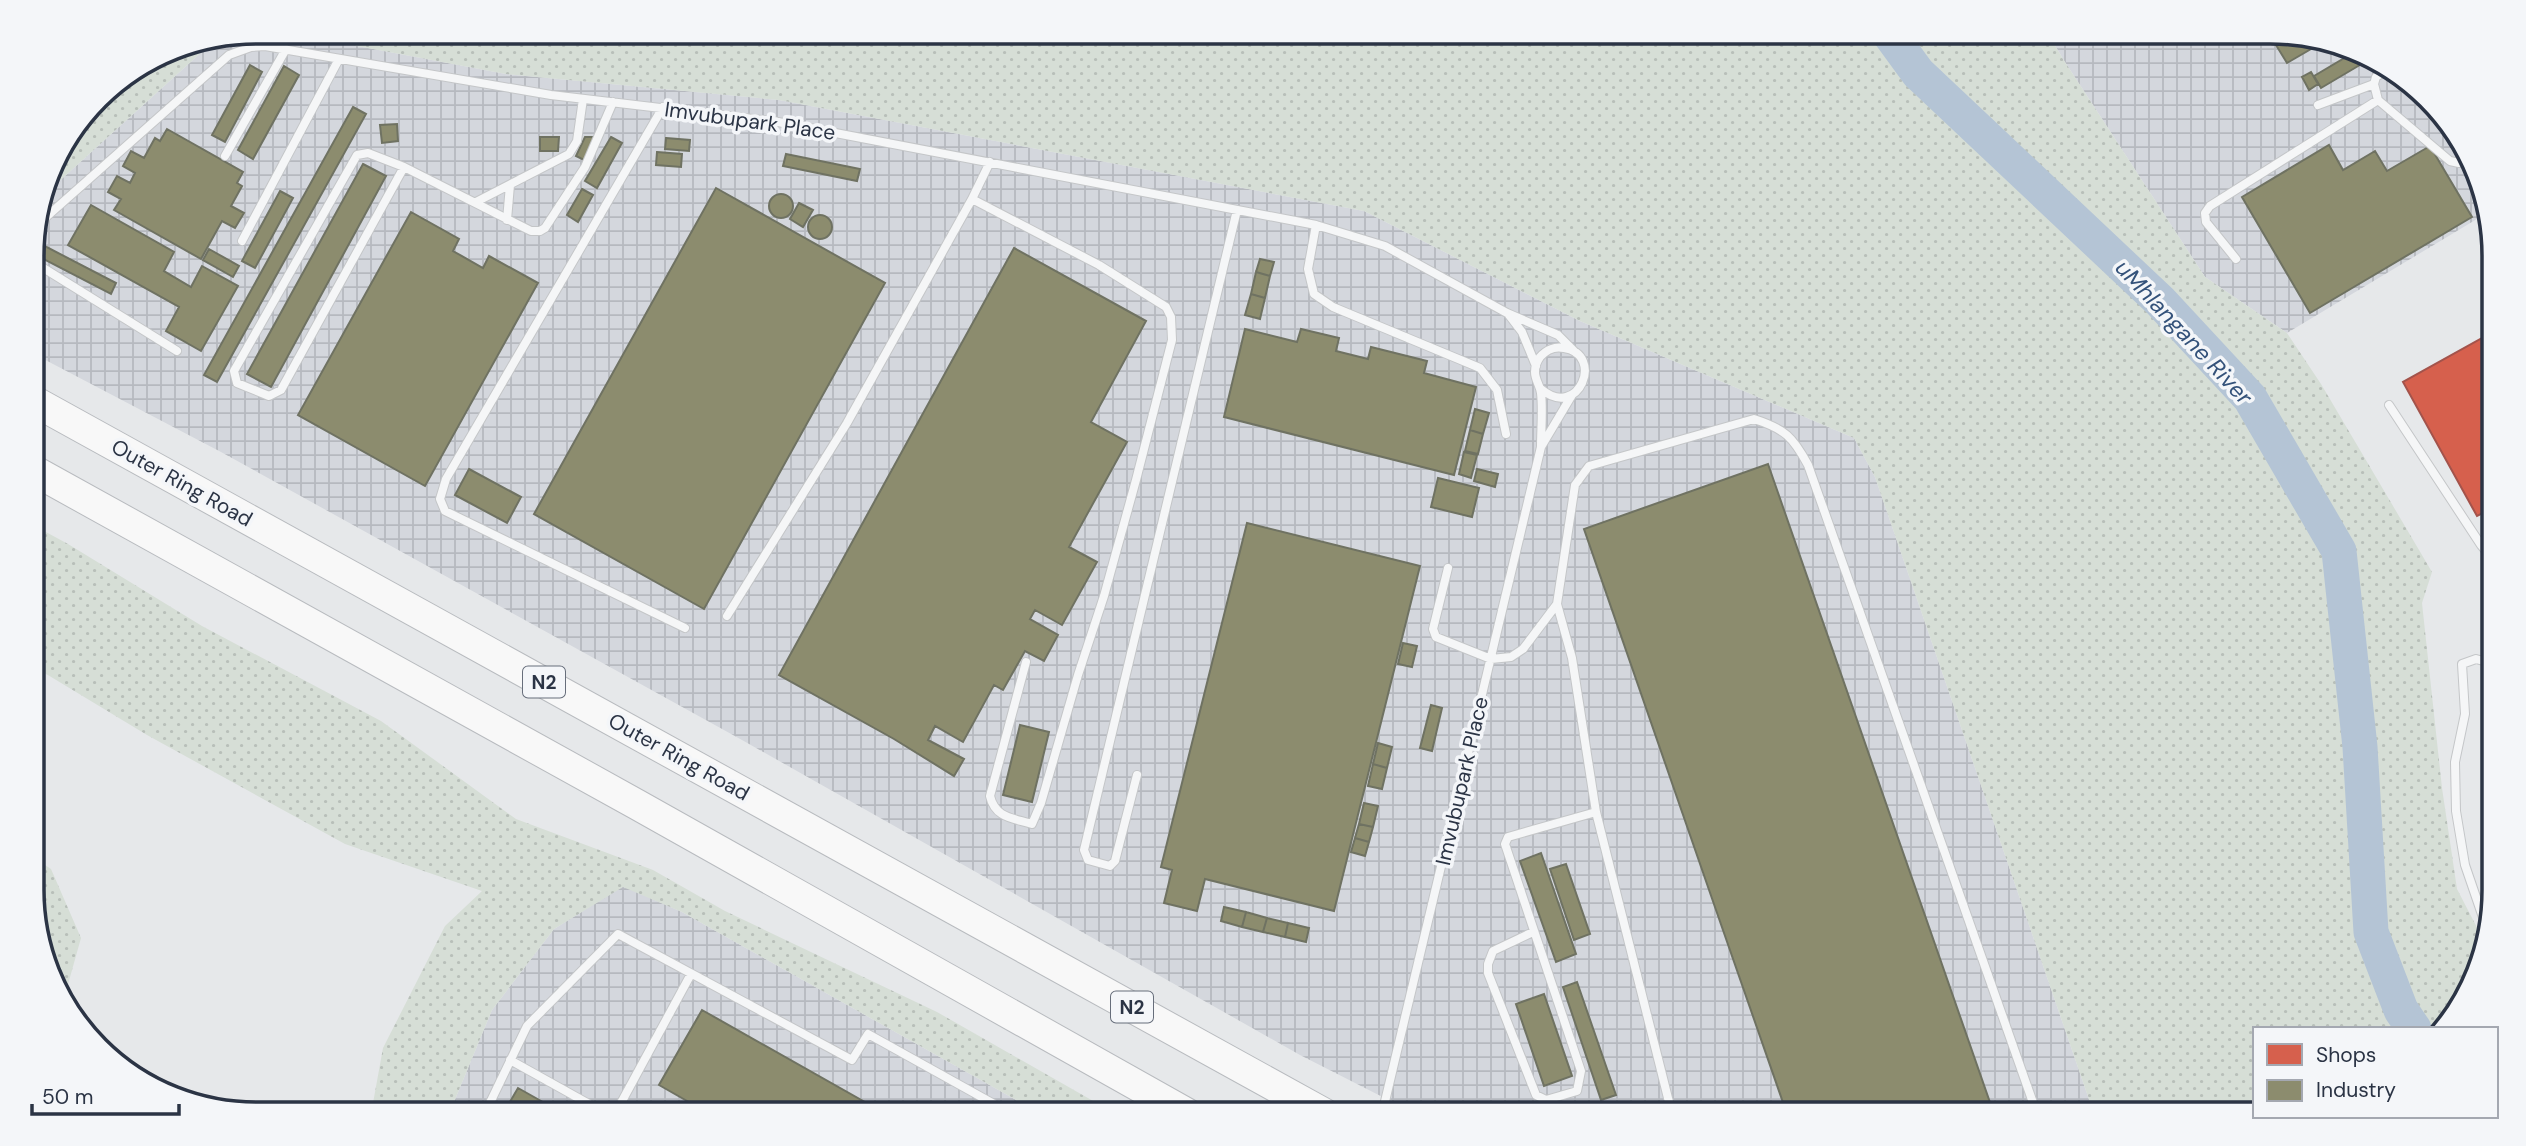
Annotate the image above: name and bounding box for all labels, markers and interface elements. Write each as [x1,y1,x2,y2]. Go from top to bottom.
street label: Imvubupark Place [663,95,837,147]
water label: uMhlangane River [2109,253,2260,412]
street label: Outer Ring Road [106,433,258,533]
road number: N2 [523,666,565,698]
street label: Imvubupark Place [1429,694,1495,868]
street label: Outer Ring Road [603,707,755,807]
road number: N2 [1111,992,1153,1023]
legend [2253,1027,2498,1118]
text: Shops [2316,1041,2376,1069]
scale bar [32,1072,178,1116]
text: Industry [2316,1076,2396,1104]
text: 50 m [42,1083,93,1111]

